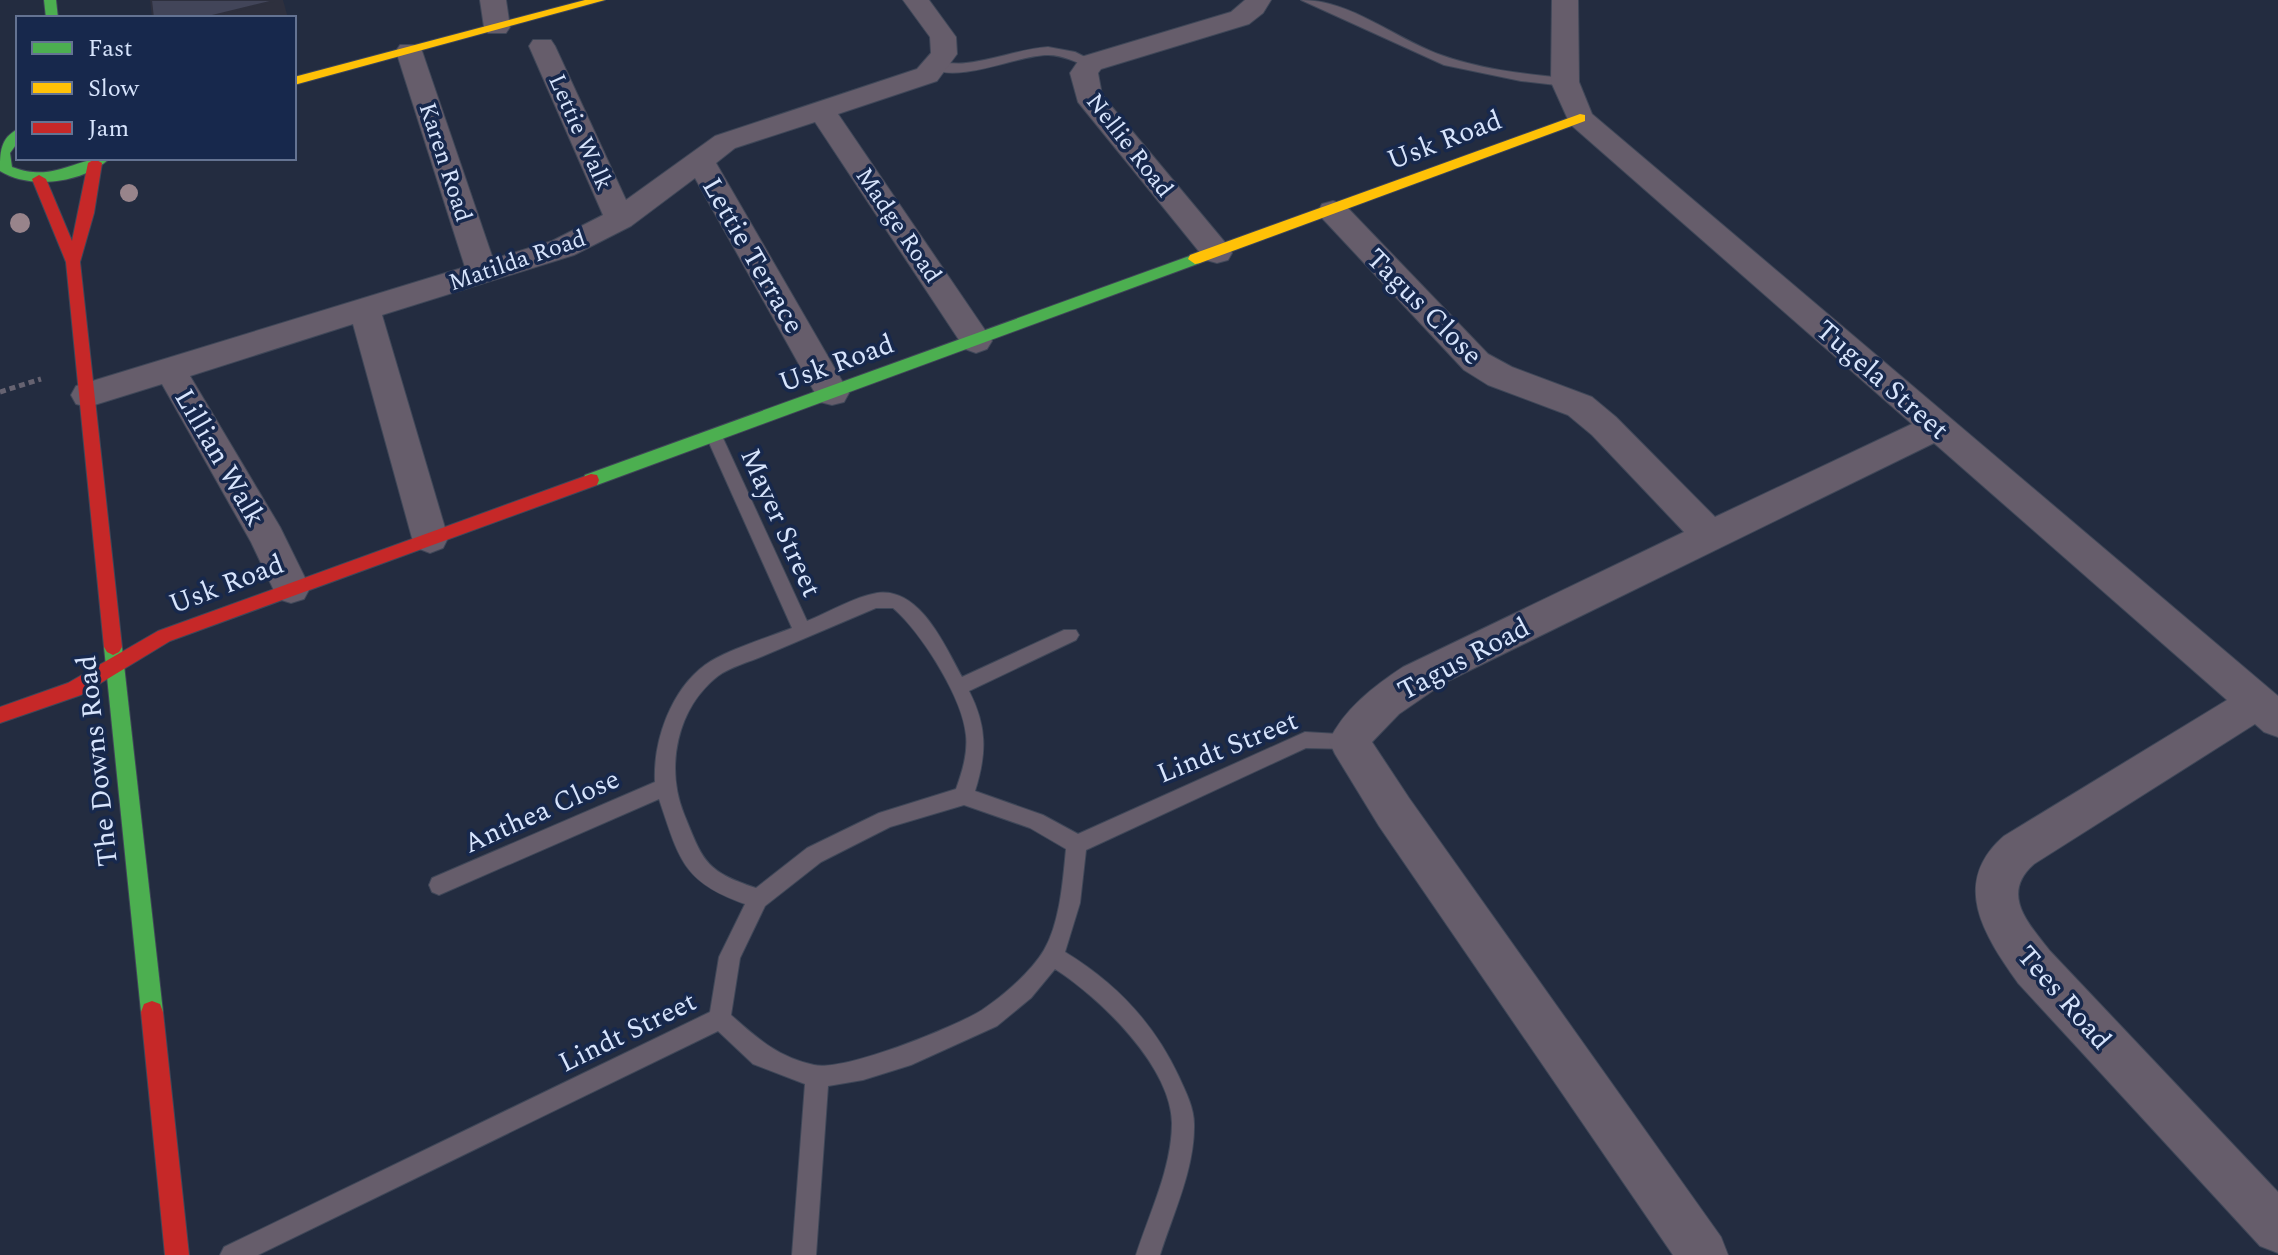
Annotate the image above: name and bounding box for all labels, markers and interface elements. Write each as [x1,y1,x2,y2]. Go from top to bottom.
legend [16,16,296,160]
text: Fast [88,31,133,67]
street label: Lettie Walk [538,68,622,196]
text: Slow [88,71,140,107]
street label: Nellie Road [1077,86,1182,206]
street label: Karen Road [409,98,481,227]
street label: Usk Road [1381,99,1508,182]
text: Jam [88,111,129,147]
street label: Madge Road [846,160,950,291]
street label: Lettie Terrace [690,169,815,342]
street label: Matilda Road [444,221,591,301]
street label: Tagus Close [1355,239,1492,376]
street label: Tugela Street [1806,310,1959,451]
street label: Usk Road [773,323,900,404]
street label: Lillian Walk [163,381,277,535]
street label: Mayer Street [729,441,833,604]
street label: Usk Road [163,543,290,626]
street label: Tagus Road [1390,606,1538,712]
street label: The Downs Road [65,653,130,869]
street label: Lindt Street [1151,700,1305,795]
street label: Anthea Close [456,758,627,865]
street label: Tees Road [2006,936,2122,1060]
street label: Lindt Street [551,980,704,1084]

